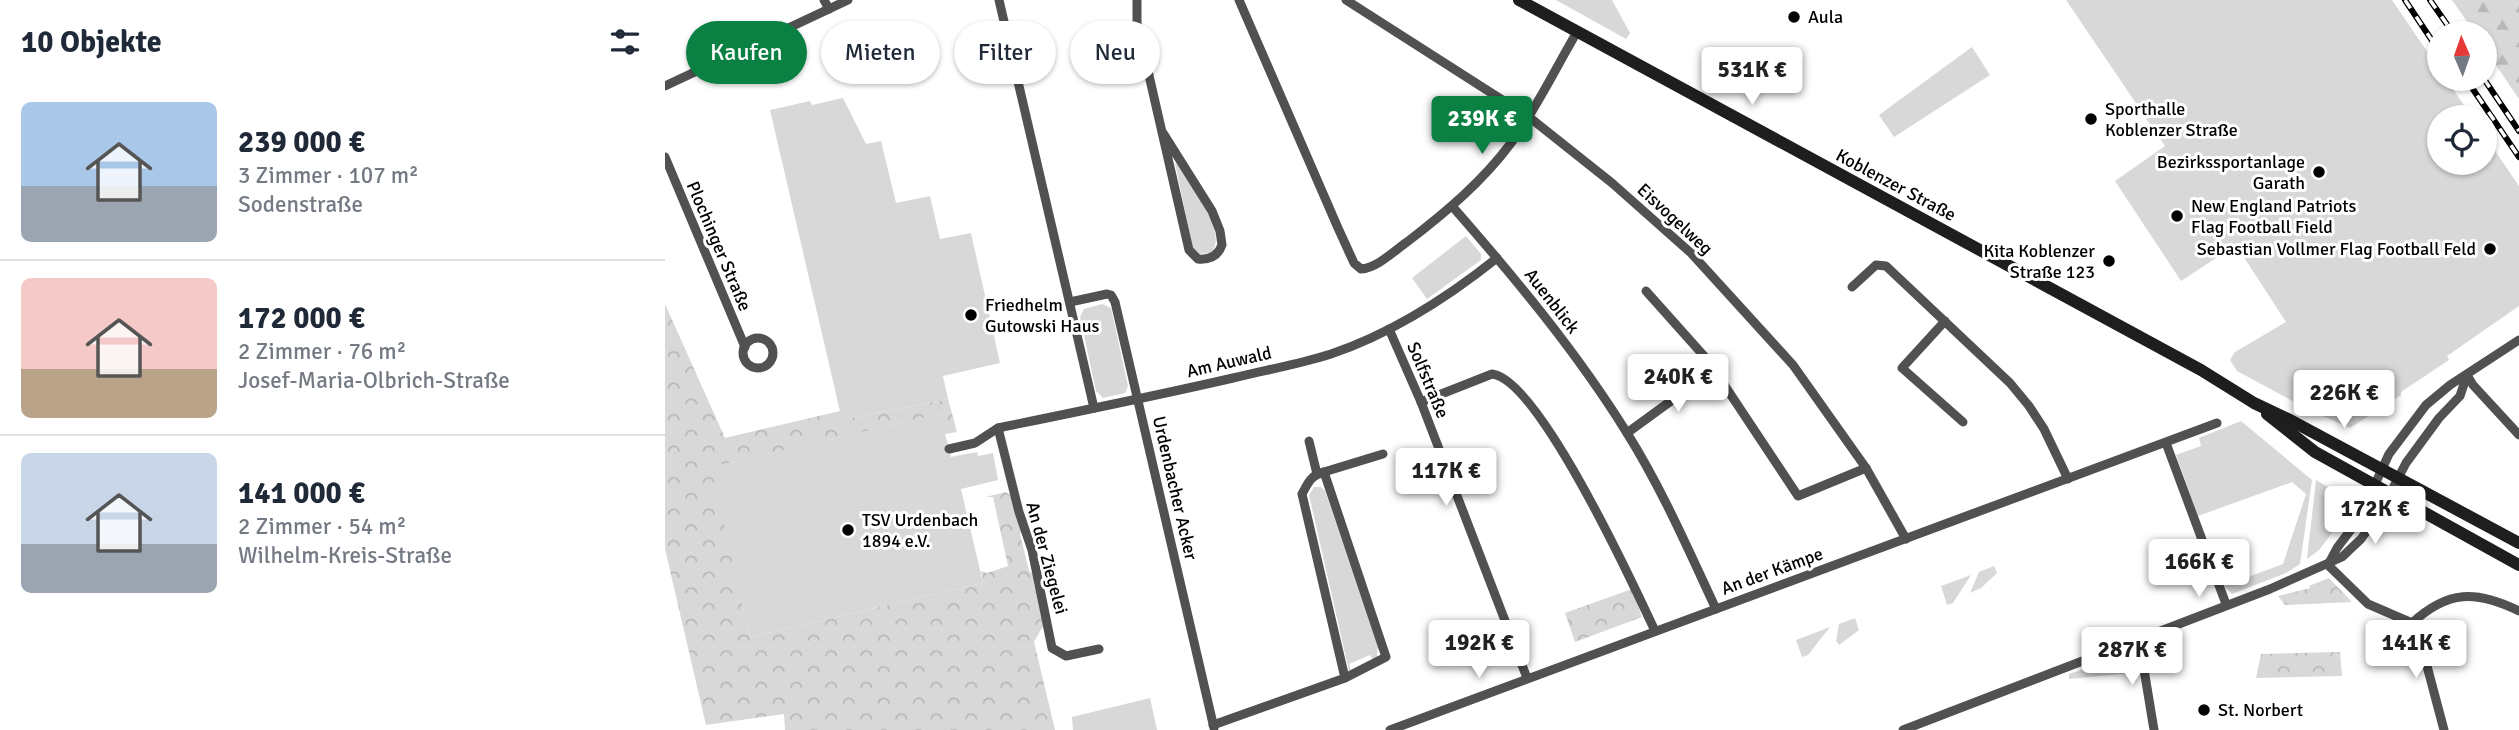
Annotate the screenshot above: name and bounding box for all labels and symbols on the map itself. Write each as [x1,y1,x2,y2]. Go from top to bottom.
place label: Aula [1808,6,1843,28]
marker: Aula [1786,9,1802,25]
north arrow [2427,21,2497,91]
pin: 531K € [1695,48,1809,107]
pin: 239K € [1425,96,1539,156]
place label: Sporthalle Koblenzer Straße [2105,98,2238,141]
marker: Sporthalle Koblenzer Straße [2083,111,2099,127]
street label: Koblenzer Straße [1832,144,1960,226]
place label: Bezirkssportanlage Garath [2157,151,2305,194]
marker: Bezirkssportanlage Garath [2311,164,2327,180]
street label: Plochinger Straße [682,178,756,314]
street label: Eisvogelweg [1633,178,1717,260]
place label: New England Patriots Flag Football Field [2191,195,2357,238]
marker: New England Patriots Flag Football Field [2169,208,2185,224]
place label: Sebastian Vollmer Flag Football Feld [2197,238,2476,260]
place label: Kita Koblenzer Straße 123 [1983,240,2095,283]
marker: Sebastian Vollmer Flag Football Feld [2482,241,2498,257]
marker: Kita Koblenzer Straße 123 [2101,253,2117,269]
street label: Auenblick [1520,264,1584,338]
place label: Friedhelm Gutowski Haus [985,294,1099,337]
marker: Friedhelm Gutowski Haus [963,307,979,323]
street label: Solfstraße [1402,339,1454,421]
street label: Am Auwald [1184,342,1274,382]
pin: 240K € [1621,354,1735,414]
pin: 226K € [2287,370,2401,430]
street label: Urdenbacher Acker [1148,414,1202,562]
pin: 117K € [1389,448,1503,508]
pin: 172K € [2318,486,2432,546]
street label: An der Ziegelei [1021,499,1073,617]
place label: TSV Urdenbach 1894 e.V. [862,509,978,552]
marker: TSV Urdenbach 1894 e.V. [840,522,856,538]
pin: 166K € [2142,540,2256,599]
street label: An der Kämpe [1718,542,1826,600]
pin: 192K € [1422,620,1536,680]
pin: 141K € [2359,620,2473,680]
pin: 287K € [2075,628,2189,687]
place label: St. Norbert [2218,699,2303,721]
marker: St. Norbert [2196,702,2212,718]

